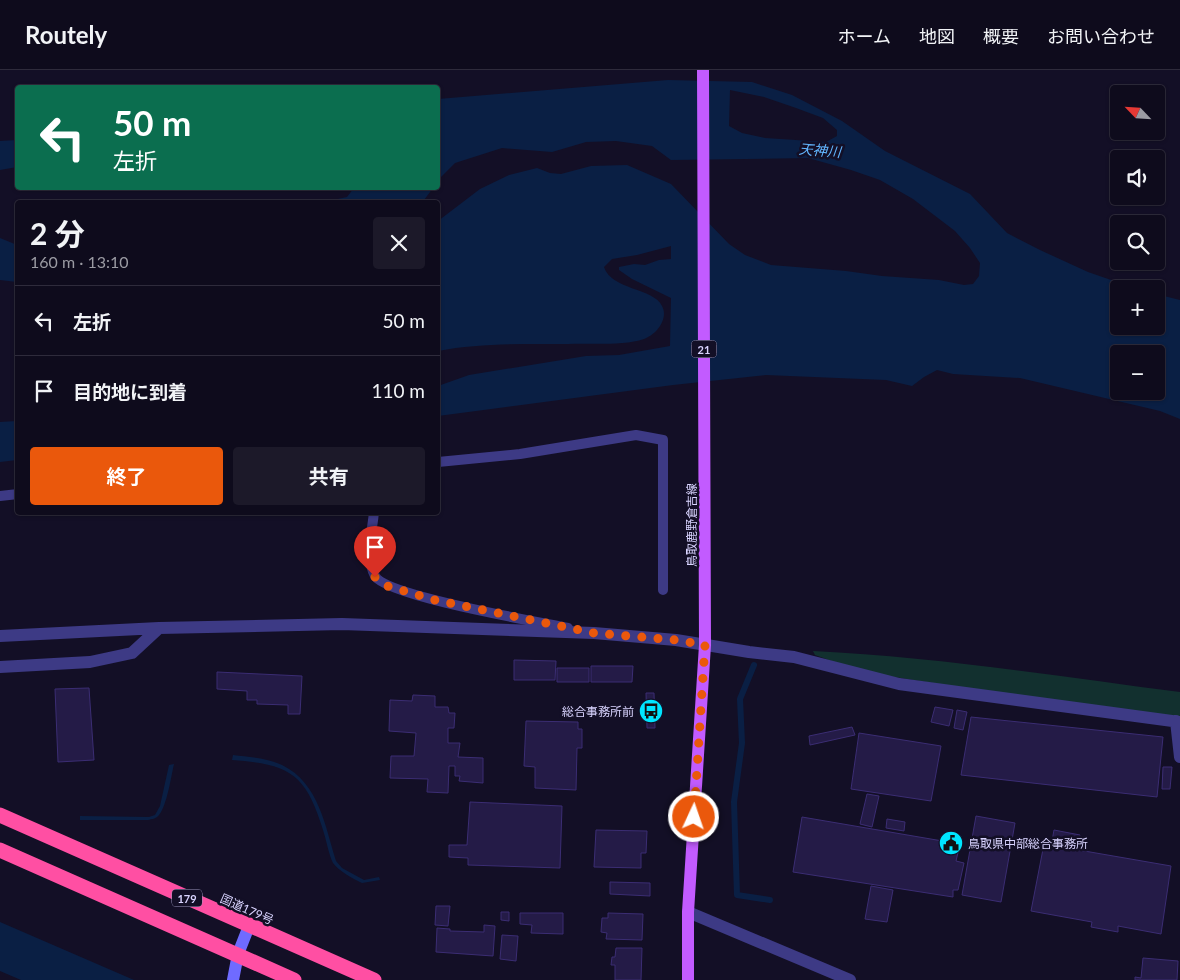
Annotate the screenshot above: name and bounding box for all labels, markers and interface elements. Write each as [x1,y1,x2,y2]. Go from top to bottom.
text: Routely [25,20,107,49]
text: ホーム [838,25,891,47]
text: 地図 [919,25,955,47]
text: 概要 [983,25,1019,47]
text: お問い合わせ [1047,25,1155,47]
north arrow [1110,85,1165,140]
map controls [1110,85,1165,400]
text: 50 m [113,101,191,143]
icon: left [30,105,95,170]
water label: 天神川 [798,140,844,160]
text: 左折 [113,147,157,174]
button: sound [1110,150,1165,205]
text: 2 分 [30,215,85,251]
button: search [1110,215,1165,270]
button: close [373,217,425,269]
text: 160 m · 13:10 [30,252,129,271]
button: + [1110,280,1165,335]
icon: left [30,307,58,335]
text: 50 m [382,309,425,332]
text: 左折 [73,310,111,333]
road number: 21 [692,340,716,358]
button: − [1110,345,1165,400]
icon: arrive [30,377,58,405]
text: 110 m [371,379,425,402]
text: 目的地に到着 [73,380,187,403]
button: 終了 [30,447,223,505]
button: 共有 [233,447,425,505]
street label: 鳥取鹿野倉吉線 [684,483,699,567]
pin [354,526,396,577]
icon: arrive [361,533,389,561]
bus stop icon: 総合事務所前 [638,698,664,724]
place label: 総合事務所前 [562,704,634,719]
position arrow [667,790,719,842]
public building icon: 鳥取県中部総合事務所 [938,830,964,856]
place label: 鳥取県中部総合事務所 [968,836,1088,851]
road number: 179 [172,890,202,906]
street label: 国道179号 [218,891,276,927]

